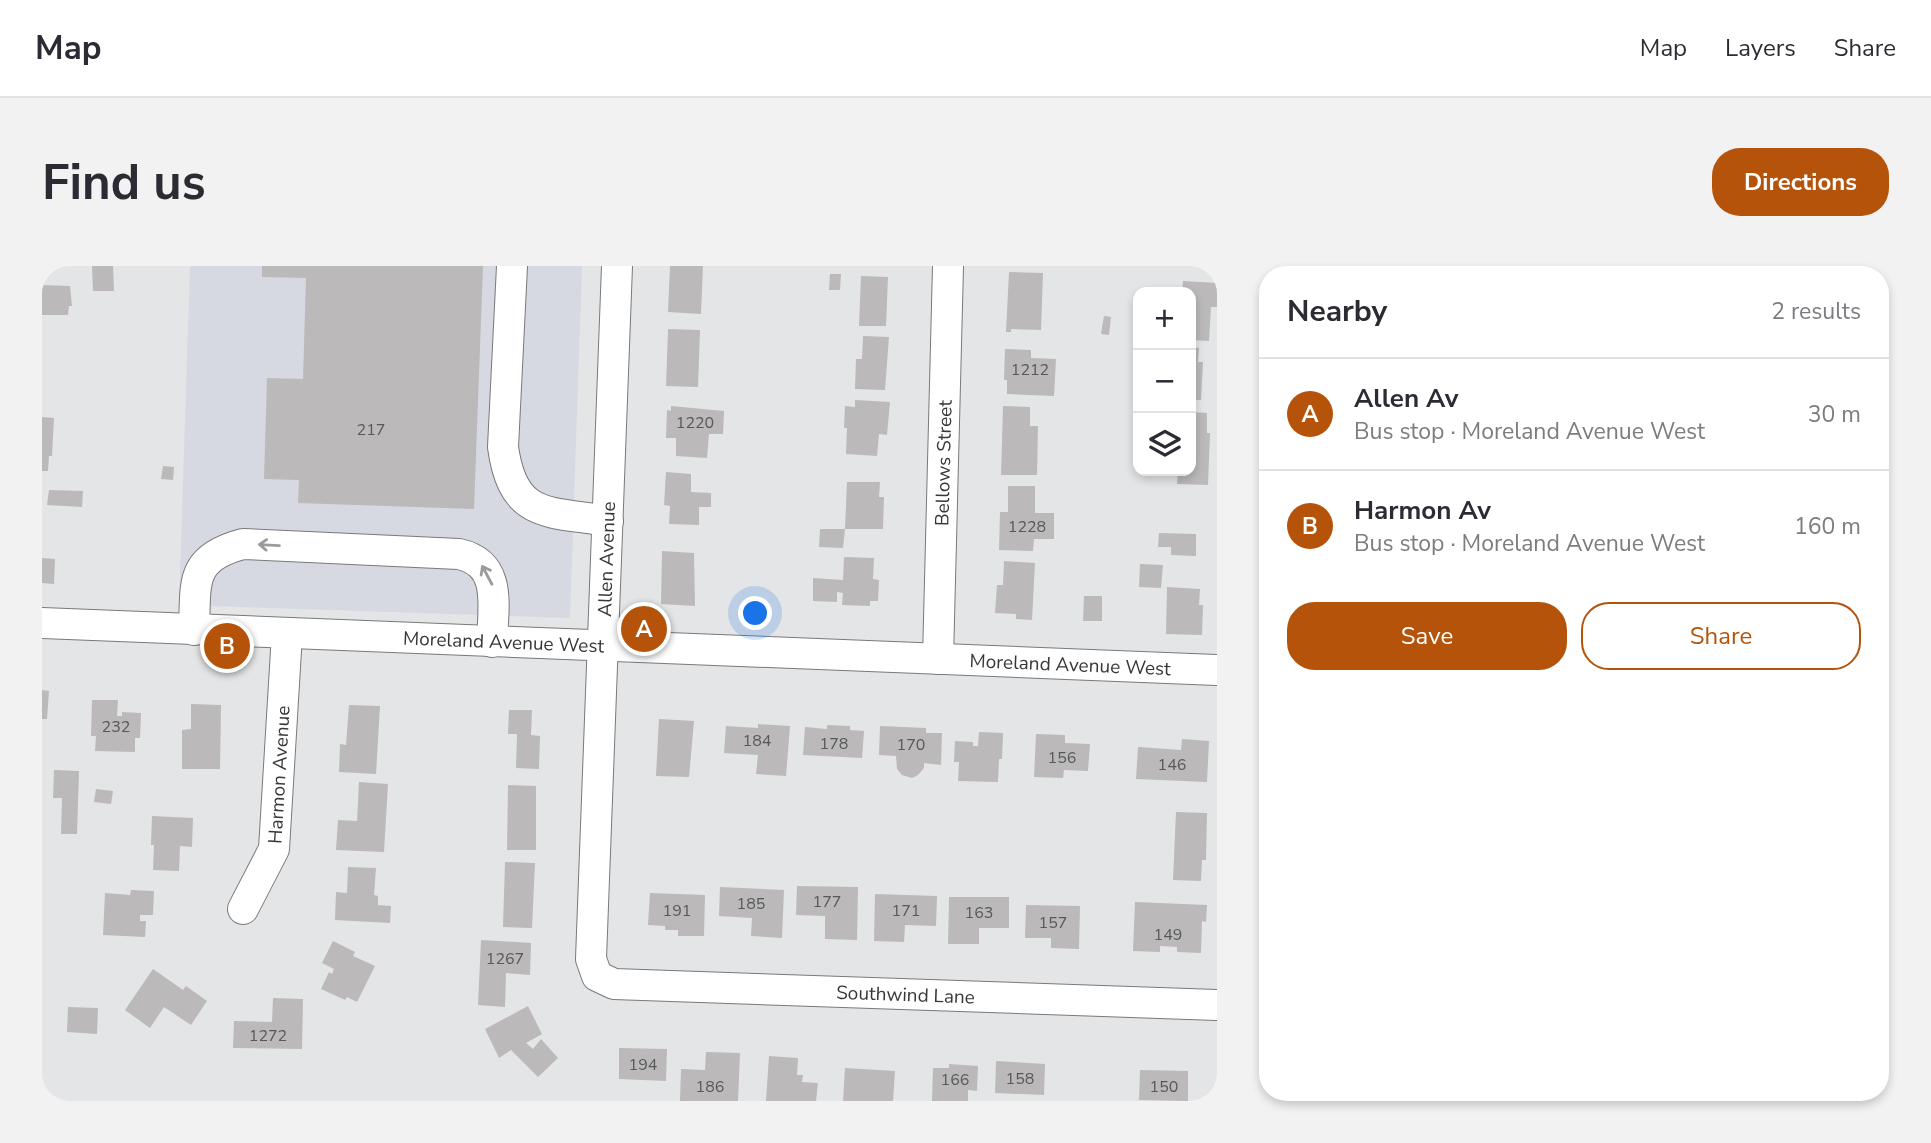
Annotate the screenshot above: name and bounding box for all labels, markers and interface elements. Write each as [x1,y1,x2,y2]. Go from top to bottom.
text: Map [35,26,102,71]
text: Map [1640,32,1687,64]
text: Layers [1725,32,1796,64]
text: Share [1834,32,1896,64]
button: Directions [1712,148,1889,216]
text: Find us [42,149,206,216]
map controls [1133,287,1196,476]
button: + [1133,287,1196,350]
text: Nearby [1287,291,1387,332]
text: 2 results [1771,296,1861,327]
button: − [1133,350,1196,413]
house number: 1212 [1011,359,1049,381]
text: Allen Av [1354,381,1458,416]
street label: Bellows Street [929,399,959,527]
text: A [1301,399,1319,430]
text: 30 m [1808,399,1861,430]
house number: 1220 [676,412,714,434]
button: layers [1133,413,1196,476]
text: Bus stop · Moreland Avenue West [1354,416,1705,447]
house number: 217 [357,419,385,441]
text: Harmon Av [1354,493,1491,528]
street label: Allen Avenue [592,501,622,617]
text: B [1302,511,1318,542]
text: 160 m [1794,511,1861,542]
house number: 1228 [1008,516,1046,538]
text: Bus stop · Moreland Avenue West [1354,528,1705,559]
one-way arrow [258,539,281,552]
one-way arrow [480,565,494,586]
your location [738,596,772,630]
button: Save [1287,602,1567,670]
button: Share [1581,602,1861,670]
pin: A [621,603,667,655]
pin: B [204,620,250,672]
street label: Moreland Avenue West [402,625,605,659]
street label: Moreland Avenue West [969,648,1172,682]
street label: Harmon Avenue [262,705,297,845]
house number: 232 [102,716,130,738]
house number: 184 [743,730,772,752]
house number: 178 [820,733,848,755]
house number: 170 [897,734,925,756]
house number: 156 [1048,747,1076,769]
house number: 146 [1158,754,1186,776]
house number: 177 [813,891,841,913]
house number: 185 [737,893,765,915]
house number: 191 [663,900,691,922]
house number: 171 [892,900,920,922]
house number: 163 [965,902,993,924]
house number: 157 [1039,912,1067,934]
house number: 149 [1154,924,1182,946]
house number: 1267 [486,948,524,970]
street label: Southwind Lane [836,980,975,1011]
house number: 1272 [249,1025,287,1047]
house number: 194 [629,1054,658,1076]
house number: 158 [1006,1068,1034,1090]
house number: 166 [941,1069,969,1091]
house number: 186 [696,1076,724,1098]
house number: 150 [1150,1076,1178,1098]

